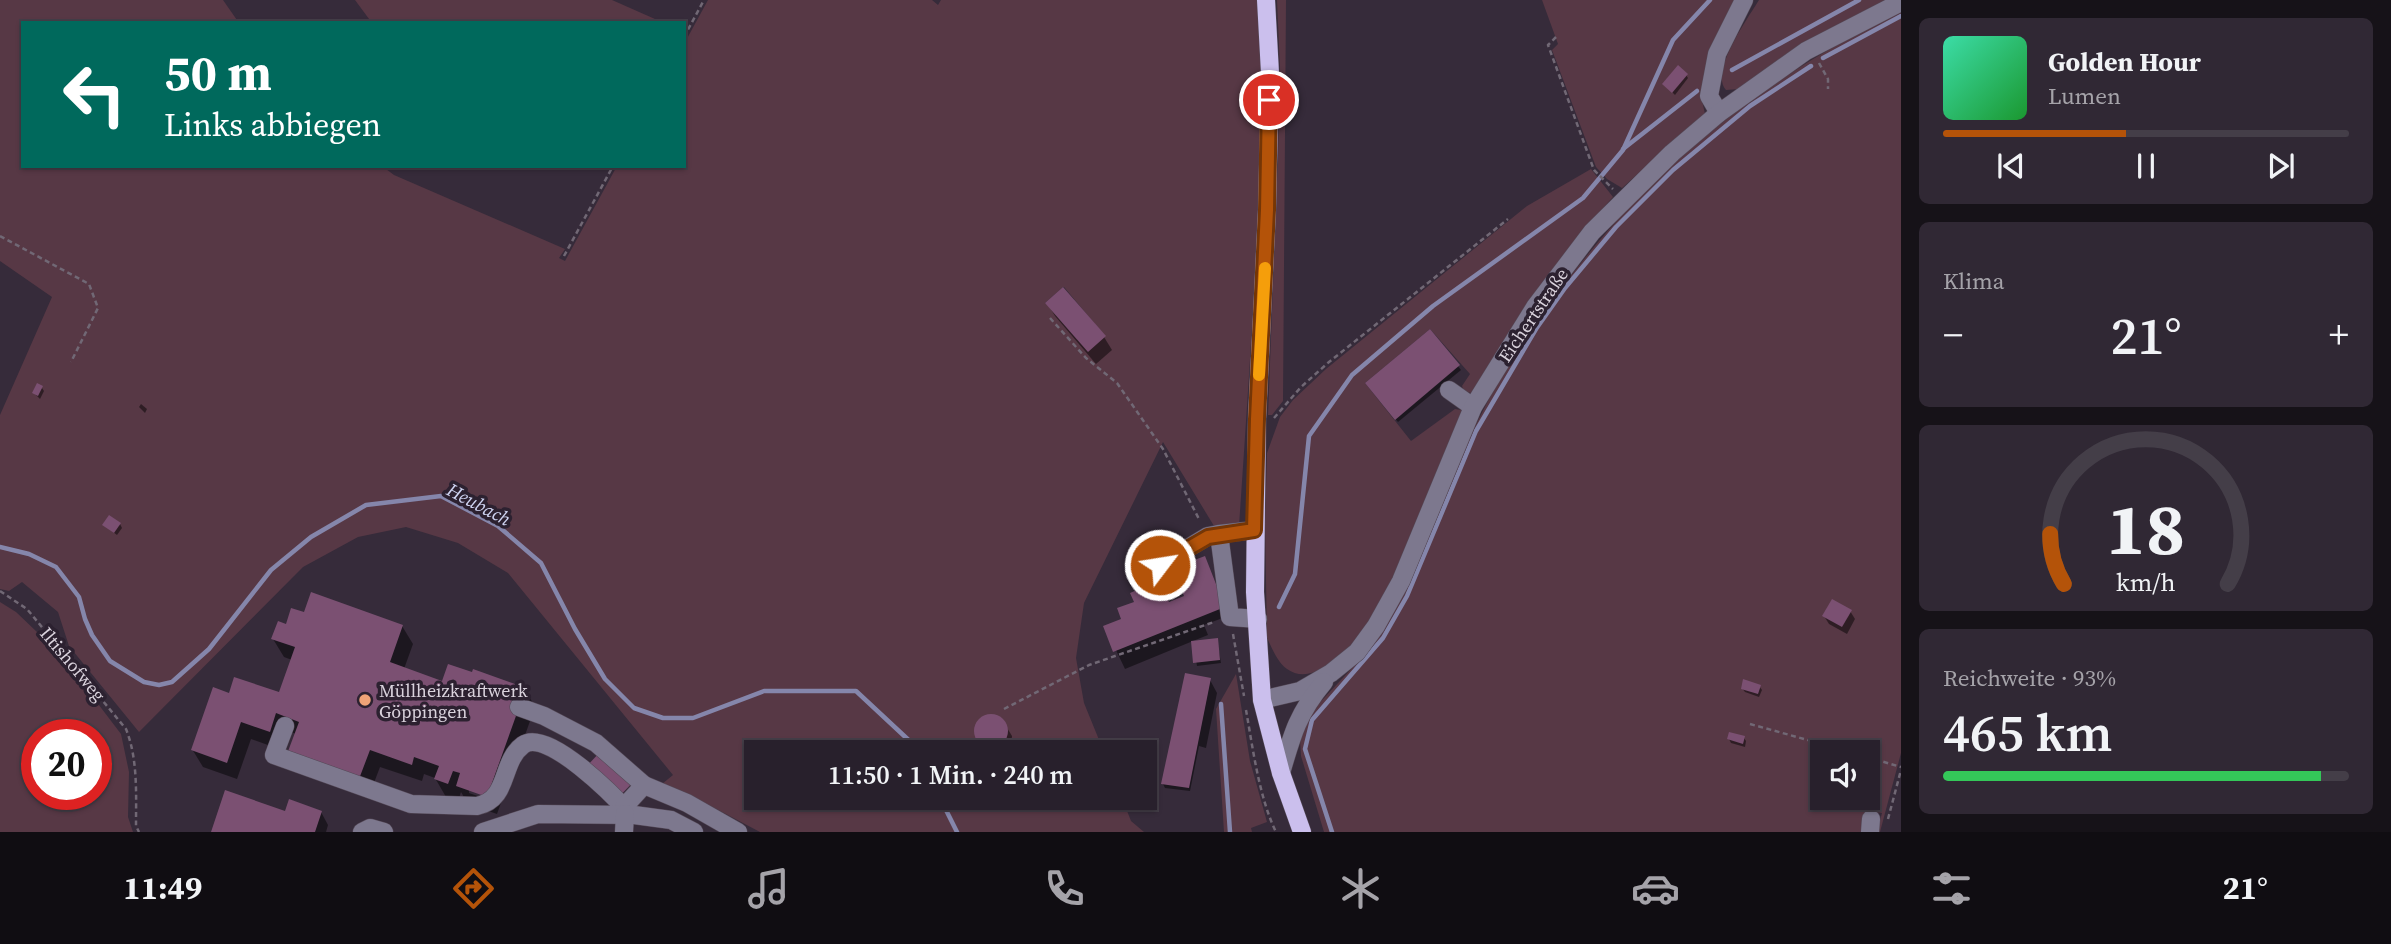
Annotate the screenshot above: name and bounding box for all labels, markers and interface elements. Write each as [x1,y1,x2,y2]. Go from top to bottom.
text: 50 m [164,39,272,106]
text: Golden Hour [2048,44,2201,80]
icon: left [49,49,140,140]
pin [1239,70,1299,130]
text: Lumen [2048,80,2121,112]
icon: arrive [1250,81,1288,119]
text: Links abbiegen [164,103,381,147]
icon: previous [1992,147,2030,185]
icon: pause [2127,147,2165,185]
icon: next [2262,147,2300,185]
street label: Eichertstraße [1492,263,1574,367]
text: Klima [1943,265,2004,297]
text: 21° [2110,300,2182,371]
text: − [1943,309,1963,361]
text: + [2329,309,2349,361]
water label: Heubach [441,476,516,532]
text: 18 [2107,479,2185,578]
position arrow [1123,528,1197,602]
text: km/h [2116,565,2176,599]
street label: Iltishofweg [34,621,112,707]
text: Reichweite · 93% [1943,662,2116,694]
place label: Müllheizkraftwerk Göppingen [379,678,528,724]
marker: Müllheizkraftwerk Göppingen [357,692,373,708]
text: 465 km [1943,697,2112,768]
speed limit sign: 20 [21,719,112,810]
map controls [1810,740,1880,810]
button: sound [1810,740,1880,810]
text: 11:50 · 1 Min. · 240 m [828,757,1073,793]
icon: directions [449,864,498,913]
icon: music [744,864,793,913]
icon: phone [1040,864,1089,913]
icon: climate [1336,864,1385,913]
icon: car [1631,864,1680,913]
icon: filters [1927,864,1976,913]
text: 11:49 [123,866,202,910]
text: 21° [2222,866,2268,910]

